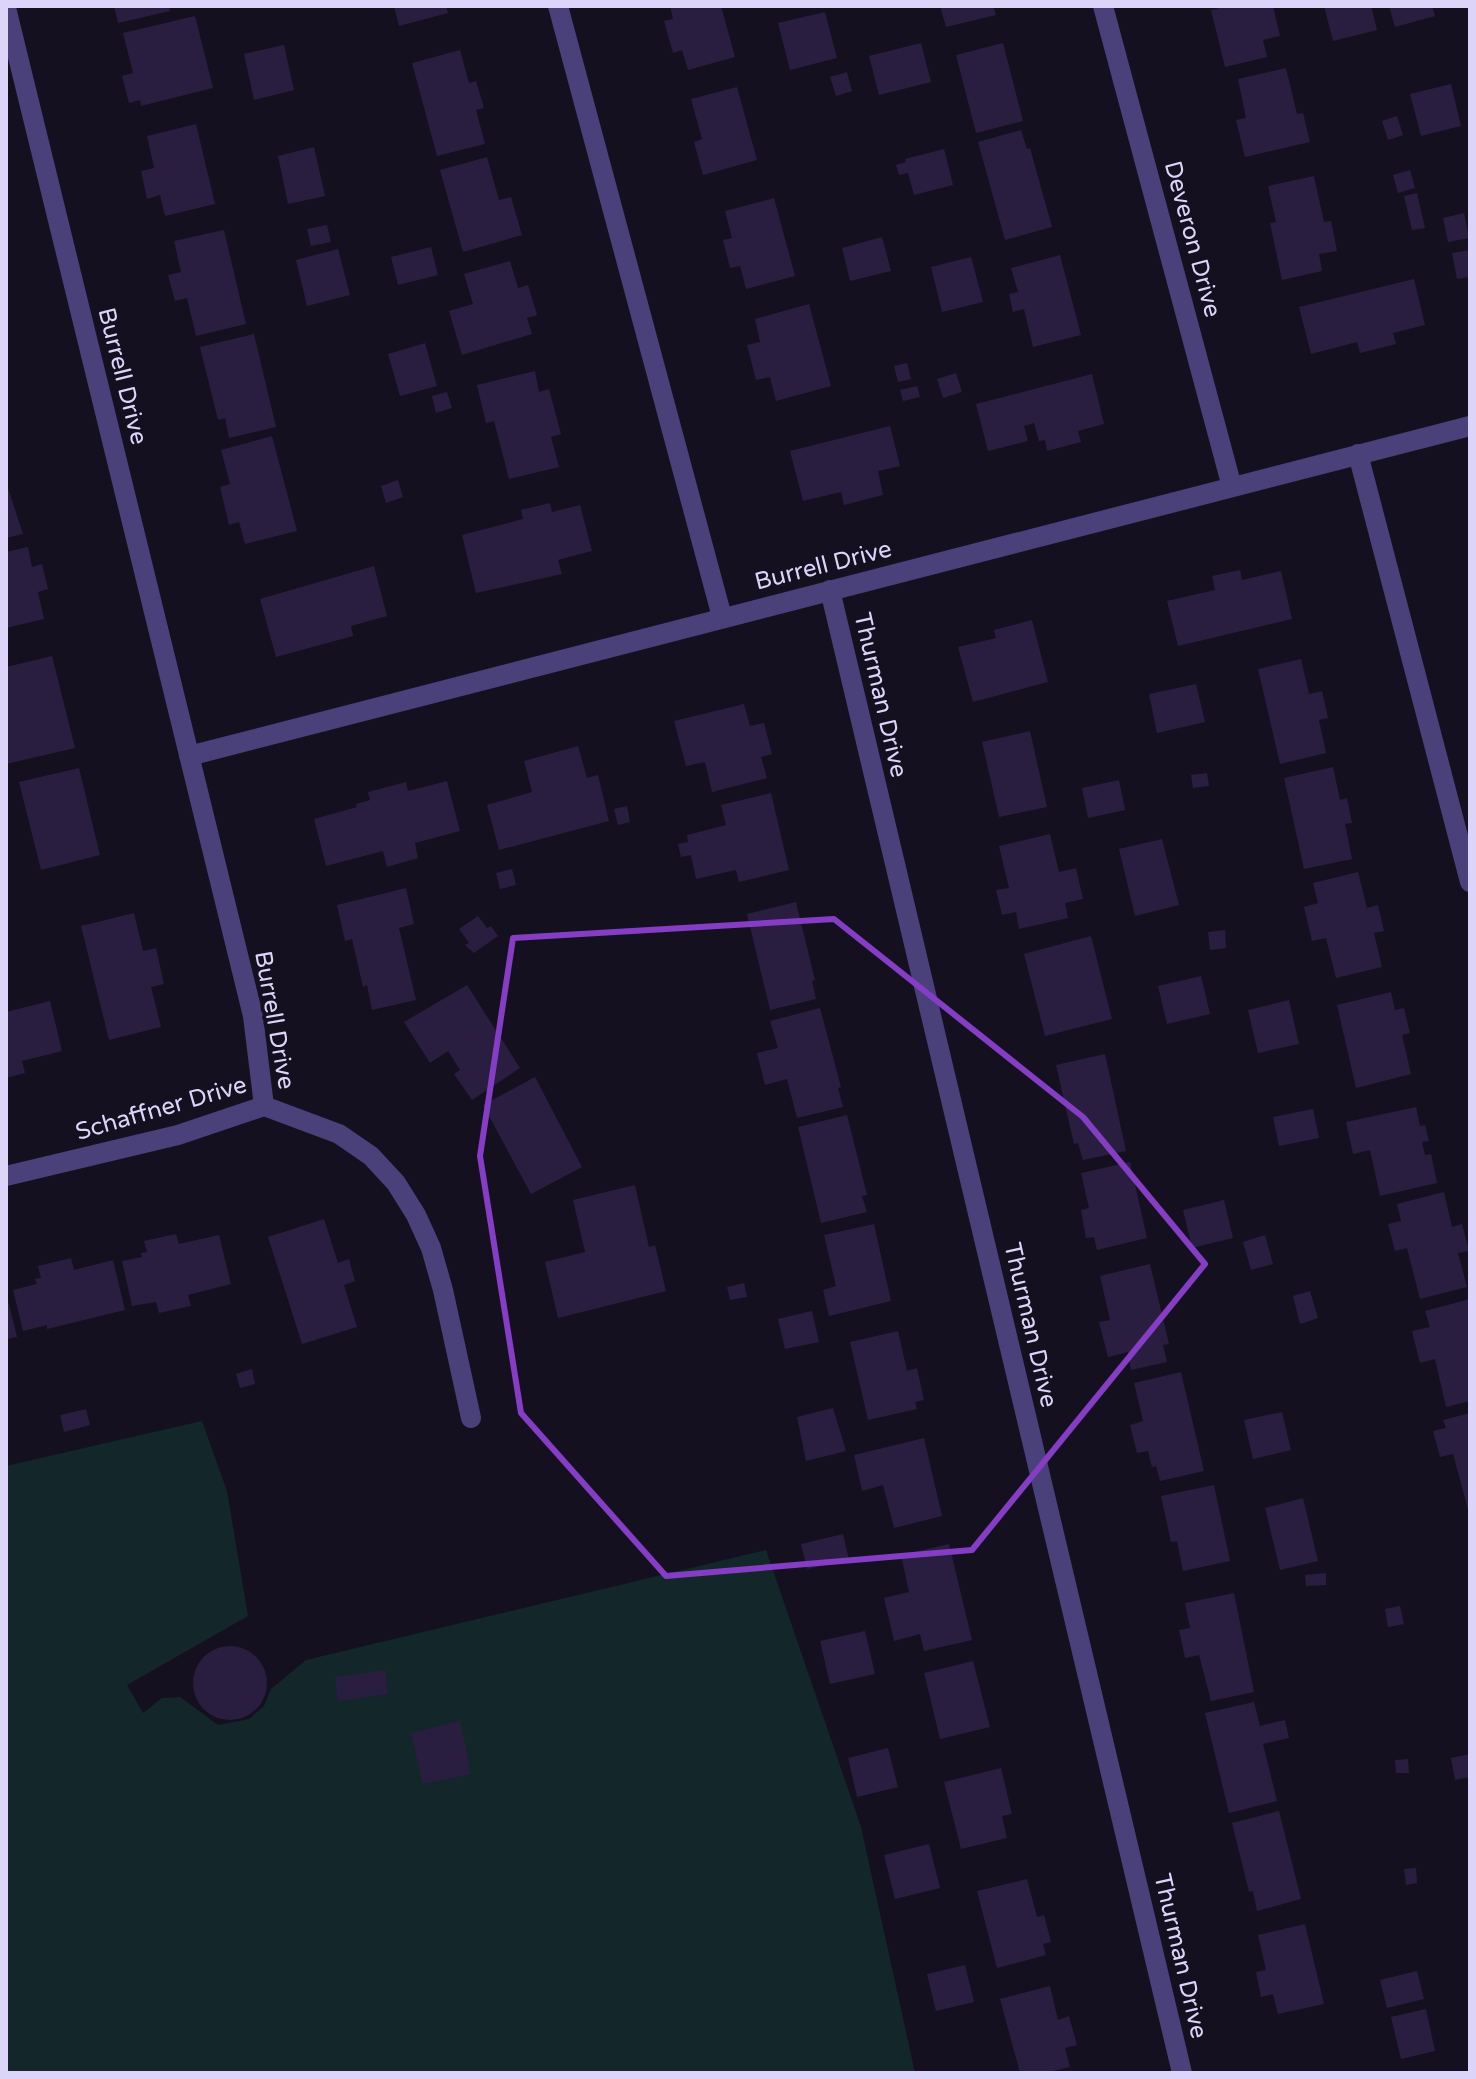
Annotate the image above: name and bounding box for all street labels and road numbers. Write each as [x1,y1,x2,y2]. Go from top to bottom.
street label: Deveron Drive [1158,158,1227,320]
street label: Burrell Drive [92,305,154,448]
street label: Burrell Drive [752,534,895,596]
street label: Thurman Drive [847,610,914,780]
street label: Burrell Drive [248,949,301,1092]
street label: Schaffner Drive [72,1070,250,1147]
street label: Thurman Drive [997,1240,1064,1410]
street label: Thurman Drive [1147,1871,1214,2041]

